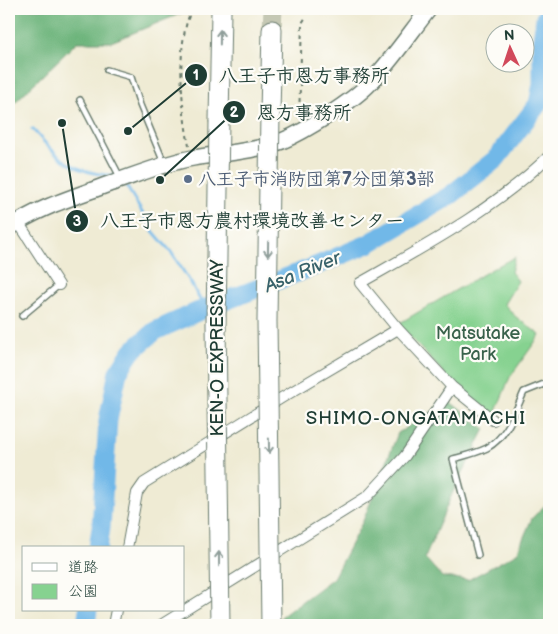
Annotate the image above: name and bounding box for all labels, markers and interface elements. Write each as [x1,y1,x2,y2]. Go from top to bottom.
north arrow [486,22,536,72]
text: N [504,27,515,44]
one-way arrow [216,29,225,45]
callout: 八王子市恩方事務所 [184,58,400,92]
text: 八王子市恩方事務所 [218,65,390,88]
text: 1 [193,66,199,85]
callout: 恩方事務所 [222,95,362,129]
text: 恩方事務所 [256,102,352,125]
text: 2 [230,103,239,122]
place label: 八王子市消防団第7分団第3部 [198,169,434,190]
marker: 八王子市消防団第7分団第3部 [182,173,194,185]
callout: 八王子市恩方農村環境改善センター [65,204,414,238]
text: 八王子市恩方農村環境改善センター [100,210,404,233]
text: 3 [73,212,82,231]
one-way arrow [263,240,273,257]
water label: Asa River [260,246,345,298]
street label: KEN-O EXPRESSWAY [207,259,228,436]
park label: Matsutake Park [436,323,521,365]
district label: SHIMO-ONGATAMACHI [306,407,526,430]
one-way arrow [264,438,274,454]
legend [22,546,185,612]
one-way arrow [214,551,224,568]
text: 道路 [68,558,98,577]
text: 公園 [68,582,98,601]

